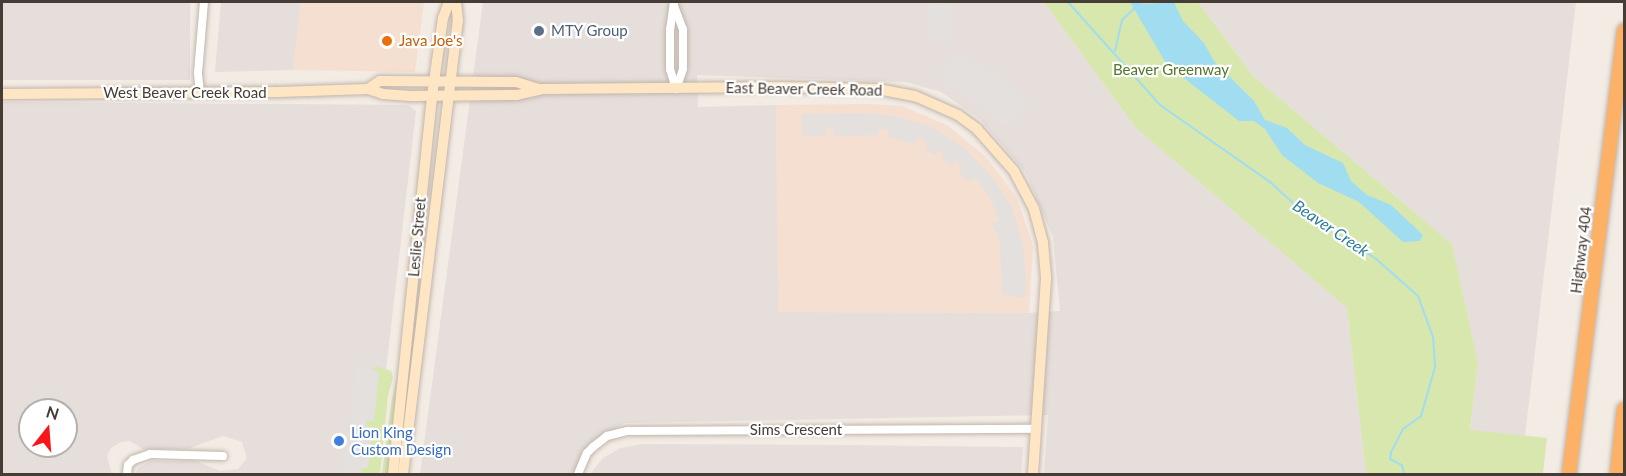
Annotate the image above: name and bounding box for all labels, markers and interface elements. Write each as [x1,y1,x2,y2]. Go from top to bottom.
place label: MTY Group [551,22,628,40]
marker: MTY Group [532,24,546,38]
place label: Java Joe's [399,32,463,50]
marker: Java Joe's [380,34,394,48]
park label: Beaver Greenway [1113,61,1229,79]
street label: East Beaver Creek Road [725,79,883,99]
street label: West Beaver Creek Road [103,84,267,102]
street label: Leslie Street [405,196,429,278]
water label: Beaver Creek [1289,196,1373,260]
street label: Highway 404 [1567,205,1595,295]
north arrow [18,398,78,458]
text: N [44,401,61,423]
street label: Sims Crescent [750,421,842,439]
place label: Lion King Custom Design [351,423,451,458]
marker: Lion King Custom Design [332,434,346,448]

